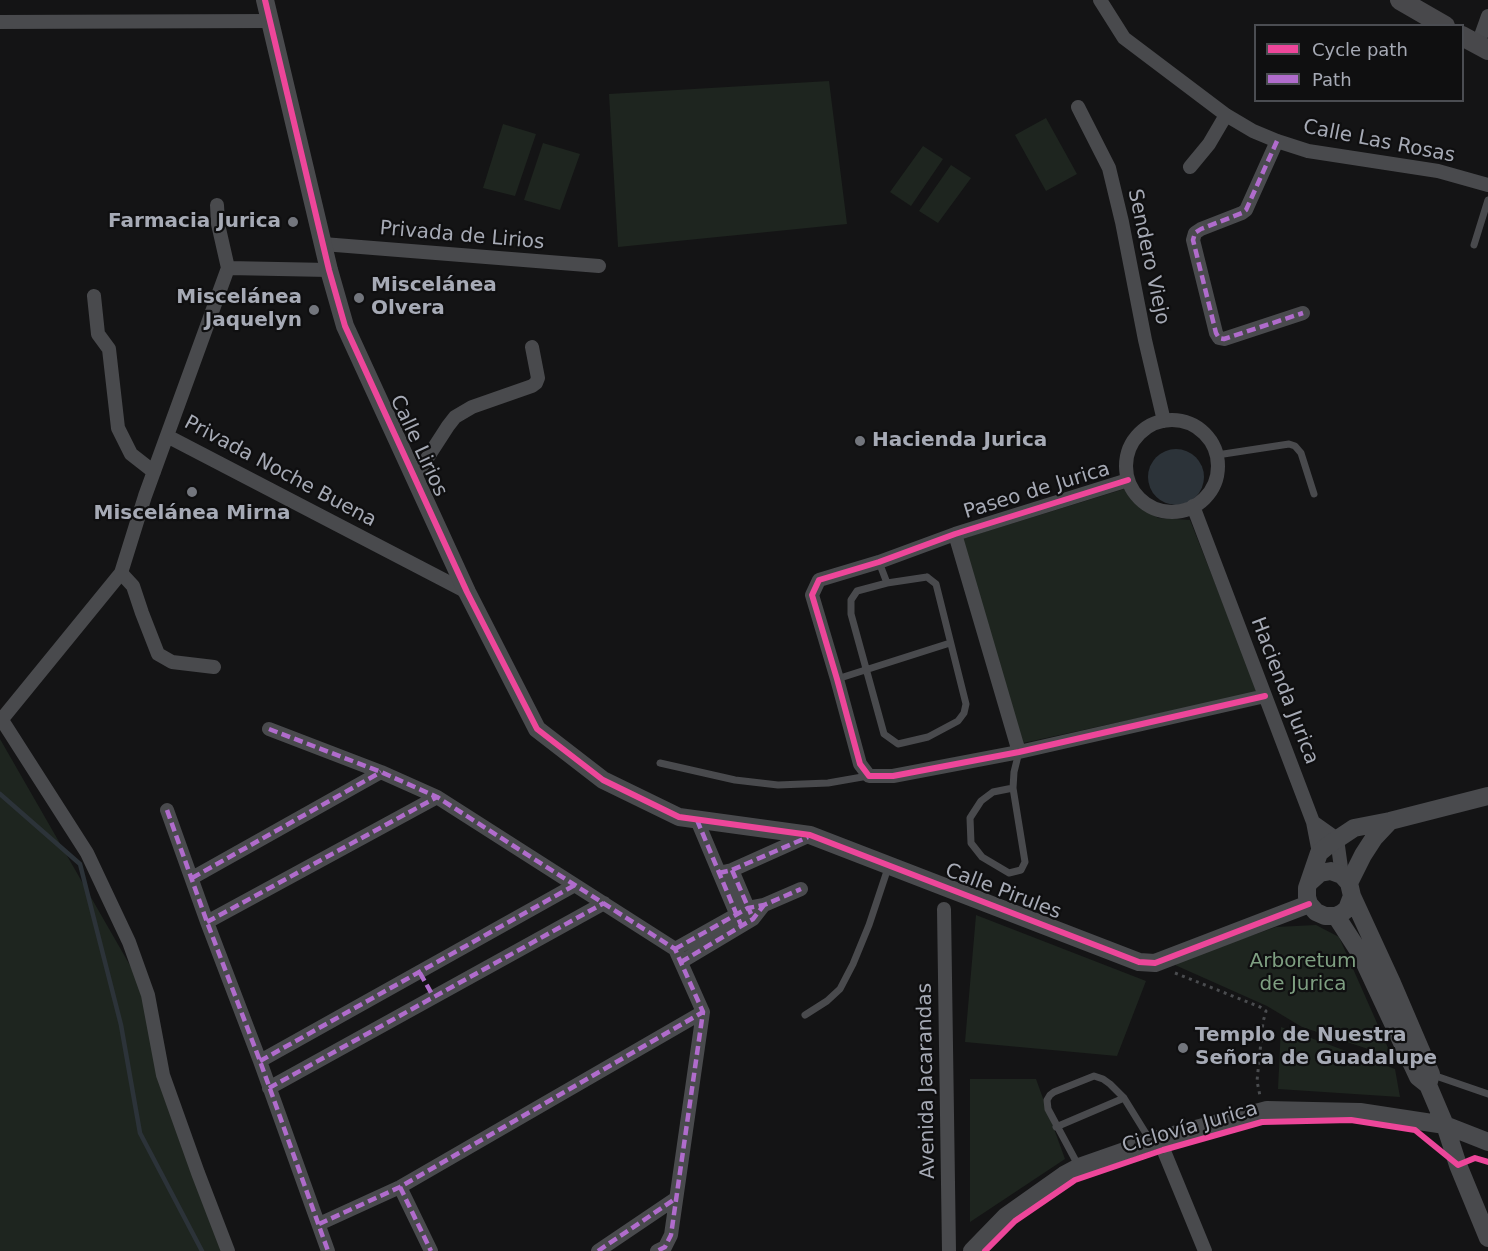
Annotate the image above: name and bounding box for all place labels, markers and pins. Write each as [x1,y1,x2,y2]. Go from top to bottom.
place label: Farmacia Jurica [108,210,281,234]
marker: Farmacia Jurica [286,215,300,229]
place label: Miscelánea Olvera [371,274,497,321]
place label: Miscelánea Jaquelyn [176,286,302,333]
marker: Miscelánea Olvera [352,291,366,305]
marker: Miscelánea Jaquelyn [307,303,321,317]
place label: Hacienda Jurica [872,429,1047,453]
marker: Hacienda Jurica [853,434,867,448]
marker: Miscelánea Mirna [185,485,199,499]
place label: Miscelánea Mirna [93,502,291,526]
place label: Templo de Nuestra Señora de Guadalupe [1195,1024,1437,1071]
marker: Templo de Nuestra Señora de Guadalupe [1176,1041,1190,1055]

